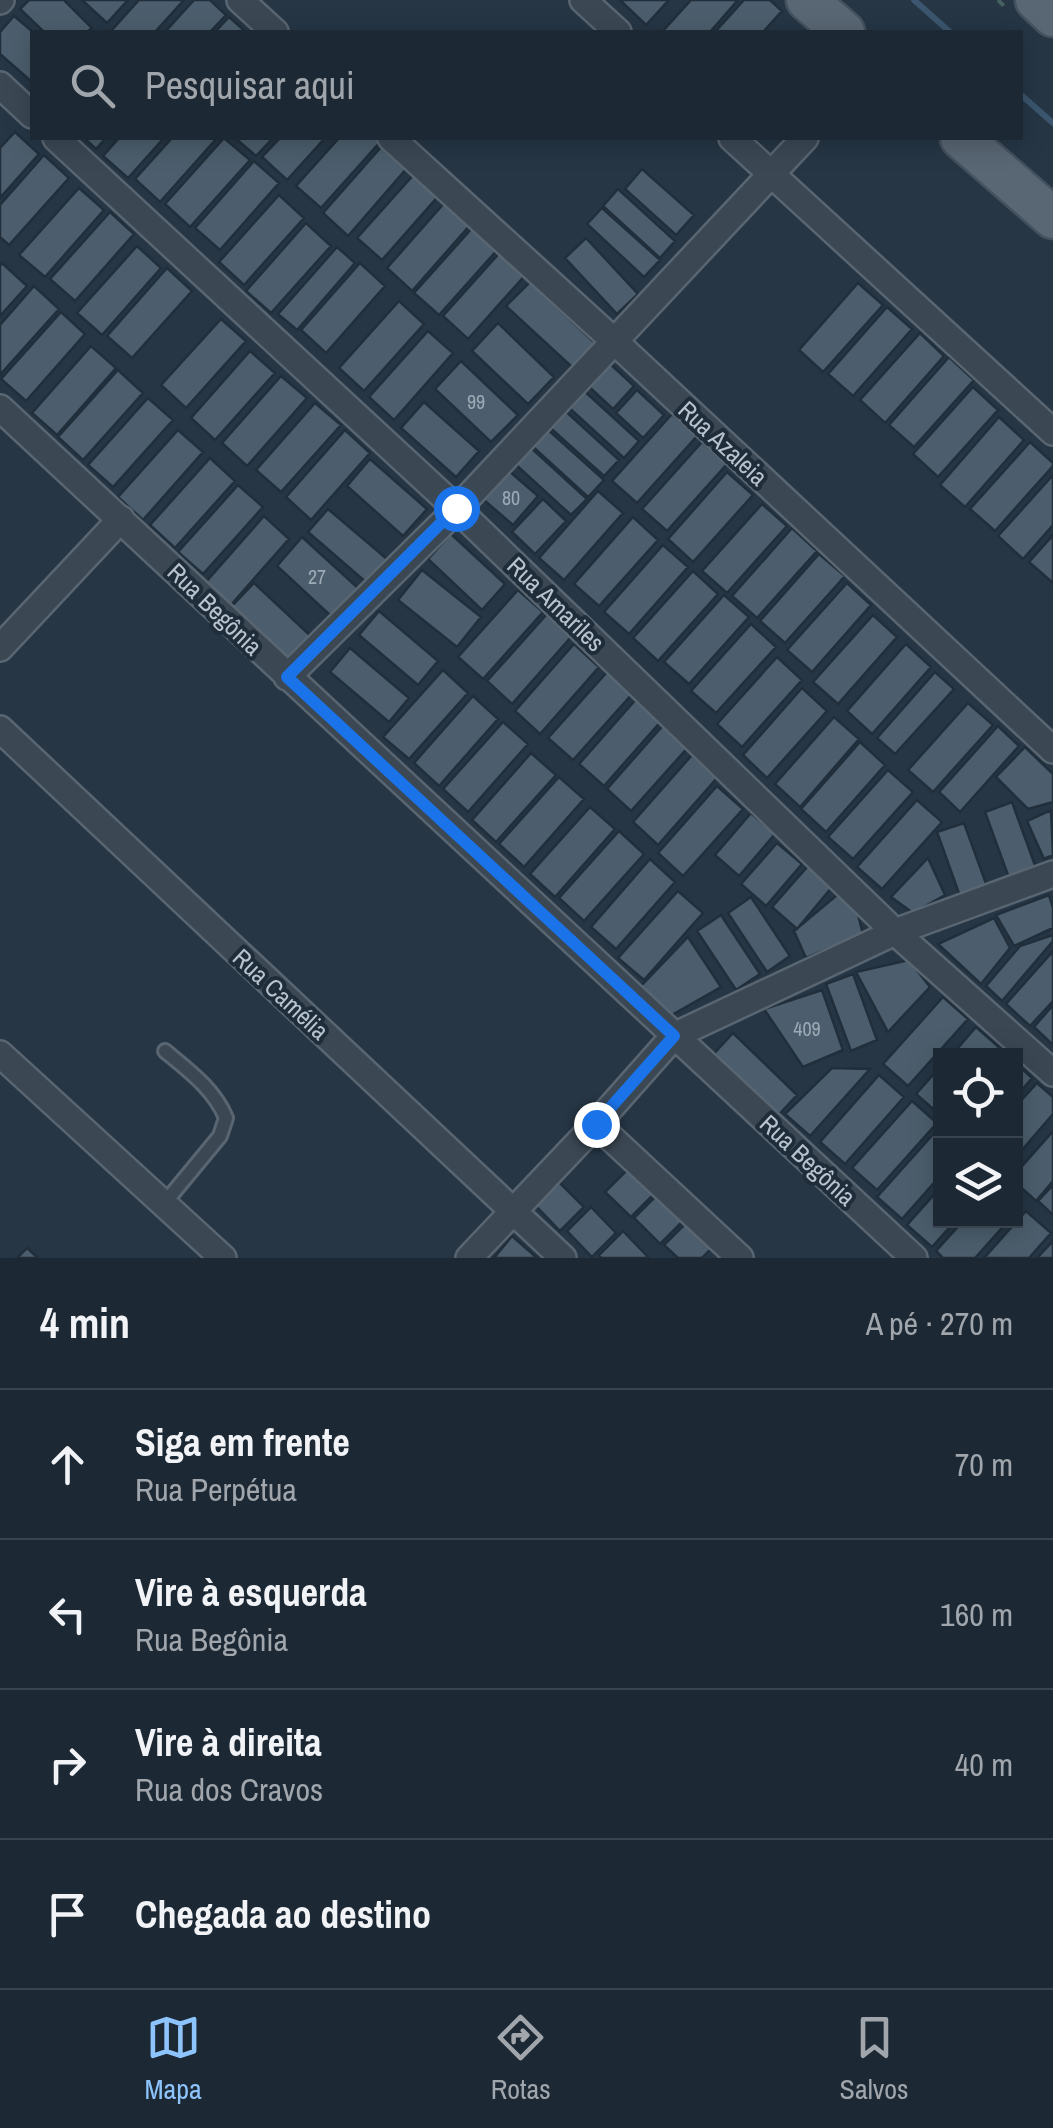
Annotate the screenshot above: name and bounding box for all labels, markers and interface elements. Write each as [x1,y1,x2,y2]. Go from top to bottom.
search box [30,30,1023,140]
icon: search [65,58,120,113]
text: Pesquisar aqui [145,60,355,111]
house number: 99 [467,388,485,415]
street label: Rua Azaleia [671,393,775,494]
house number: 80 [502,484,520,511]
route start [434,486,480,532]
street label: Rua Amariles [500,549,612,659]
street label: Rua Begônia [160,555,270,663]
house number: 27 [308,563,326,590]
street label: Rua Camélia [226,941,337,1048]
house number: 409 [793,1015,821,1042]
map controls [933,1048,1023,1228]
button: locate [933,1048,1023,1138]
route end [574,1102,620,1148]
street label: Rua Begônia [753,1107,864,1214]
button: layers [933,1138,1023,1228]
text: 4 min [40,1295,130,1351]
text: A pé · 270 m [866,1302,1013,1345]
text: Siga em frente [135,1417,350,1468]
icon: ahead [40,1437,95,1492]
text: 70 m [955,1443,1013,1486]
text: Rua Perpétua [135,1468,297,1511]
text: Vire à esquerda [135,1567,367,1618]
icon: left [40,1587,95,1642]
text: 160 m [940,1593,1013,1636]
text: Rua Begônia [135,1618,288,1661]
text: Vire à direita [135,1717,322,1768]
icon: right [40,1737,95,1792]
text: 40 m [955,1743,1013,1786]
text: Rua dos Cravos [135,1768,323,1811]
icon: arrive [40,1887,95,1942]
text: Chegada ao destino [135,1889,431,1940]
tab: Mapa [144,2010,202,2108]
tab: Rotas [491,2010,551,2108]
tab: Salvos [840,2010,909,2108]

